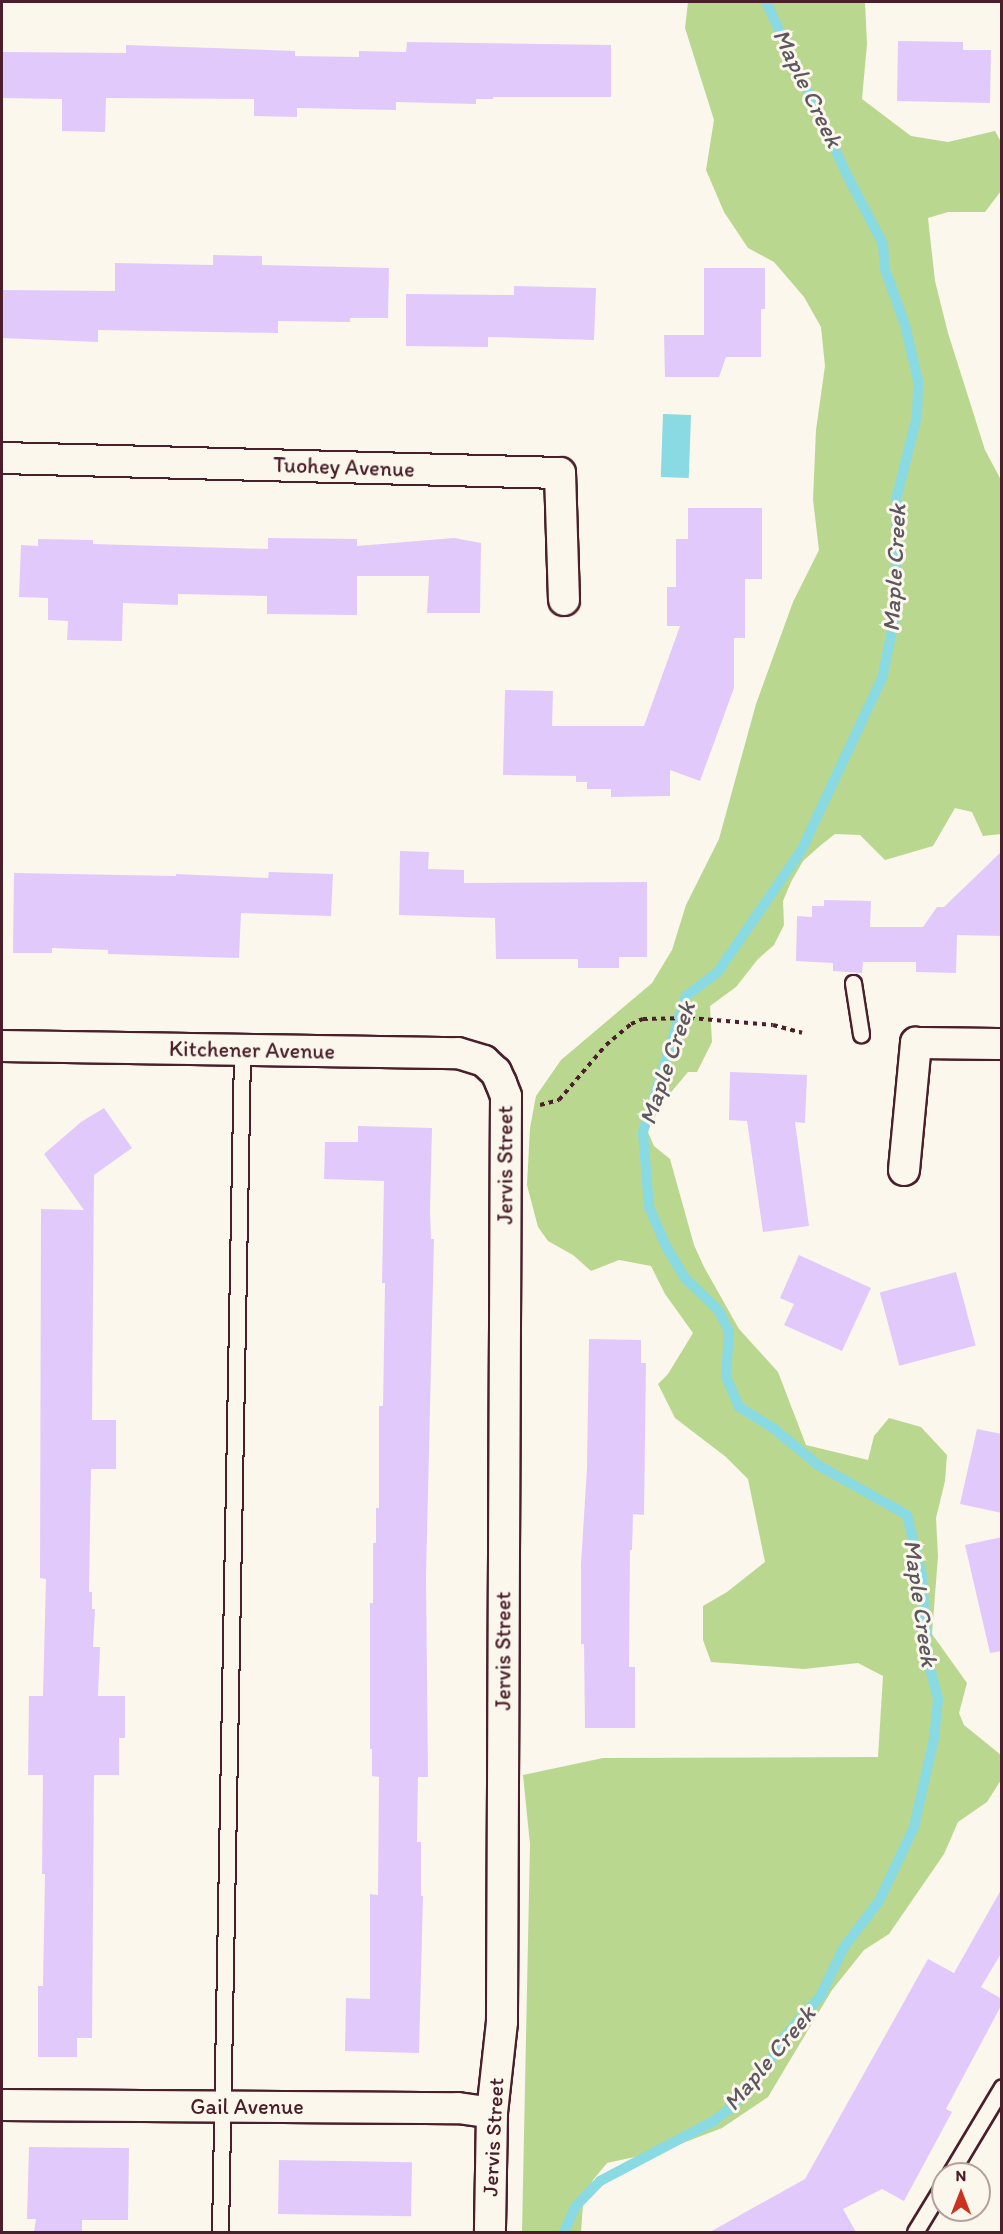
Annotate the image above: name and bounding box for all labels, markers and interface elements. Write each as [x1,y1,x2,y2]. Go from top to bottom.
water label: Maple Creek [767,24,849,152]
street label: Tuohey Avenue [273,451,415,483]
water label: Maple Creek [876,504,912,632]
water label: Maple Creek [633,998,701,1128]
street label: Kitchener Avenue [169,1035,335,1065]
street label: Jervis Street [492,1106,518,1224]
water label: Maple Creek [898,1538,944,1668]
street label: Jervis Street [490,1592,516,1710]
water label: Maple Creek [717,2000,821,2116]
street label: Jervis Street [477,2077,509,2197]
street label: Gail Avenue [191,2094,303,2120]
north arrow [931,2162,991,2222]
text: N [956,2166,966,2185]

